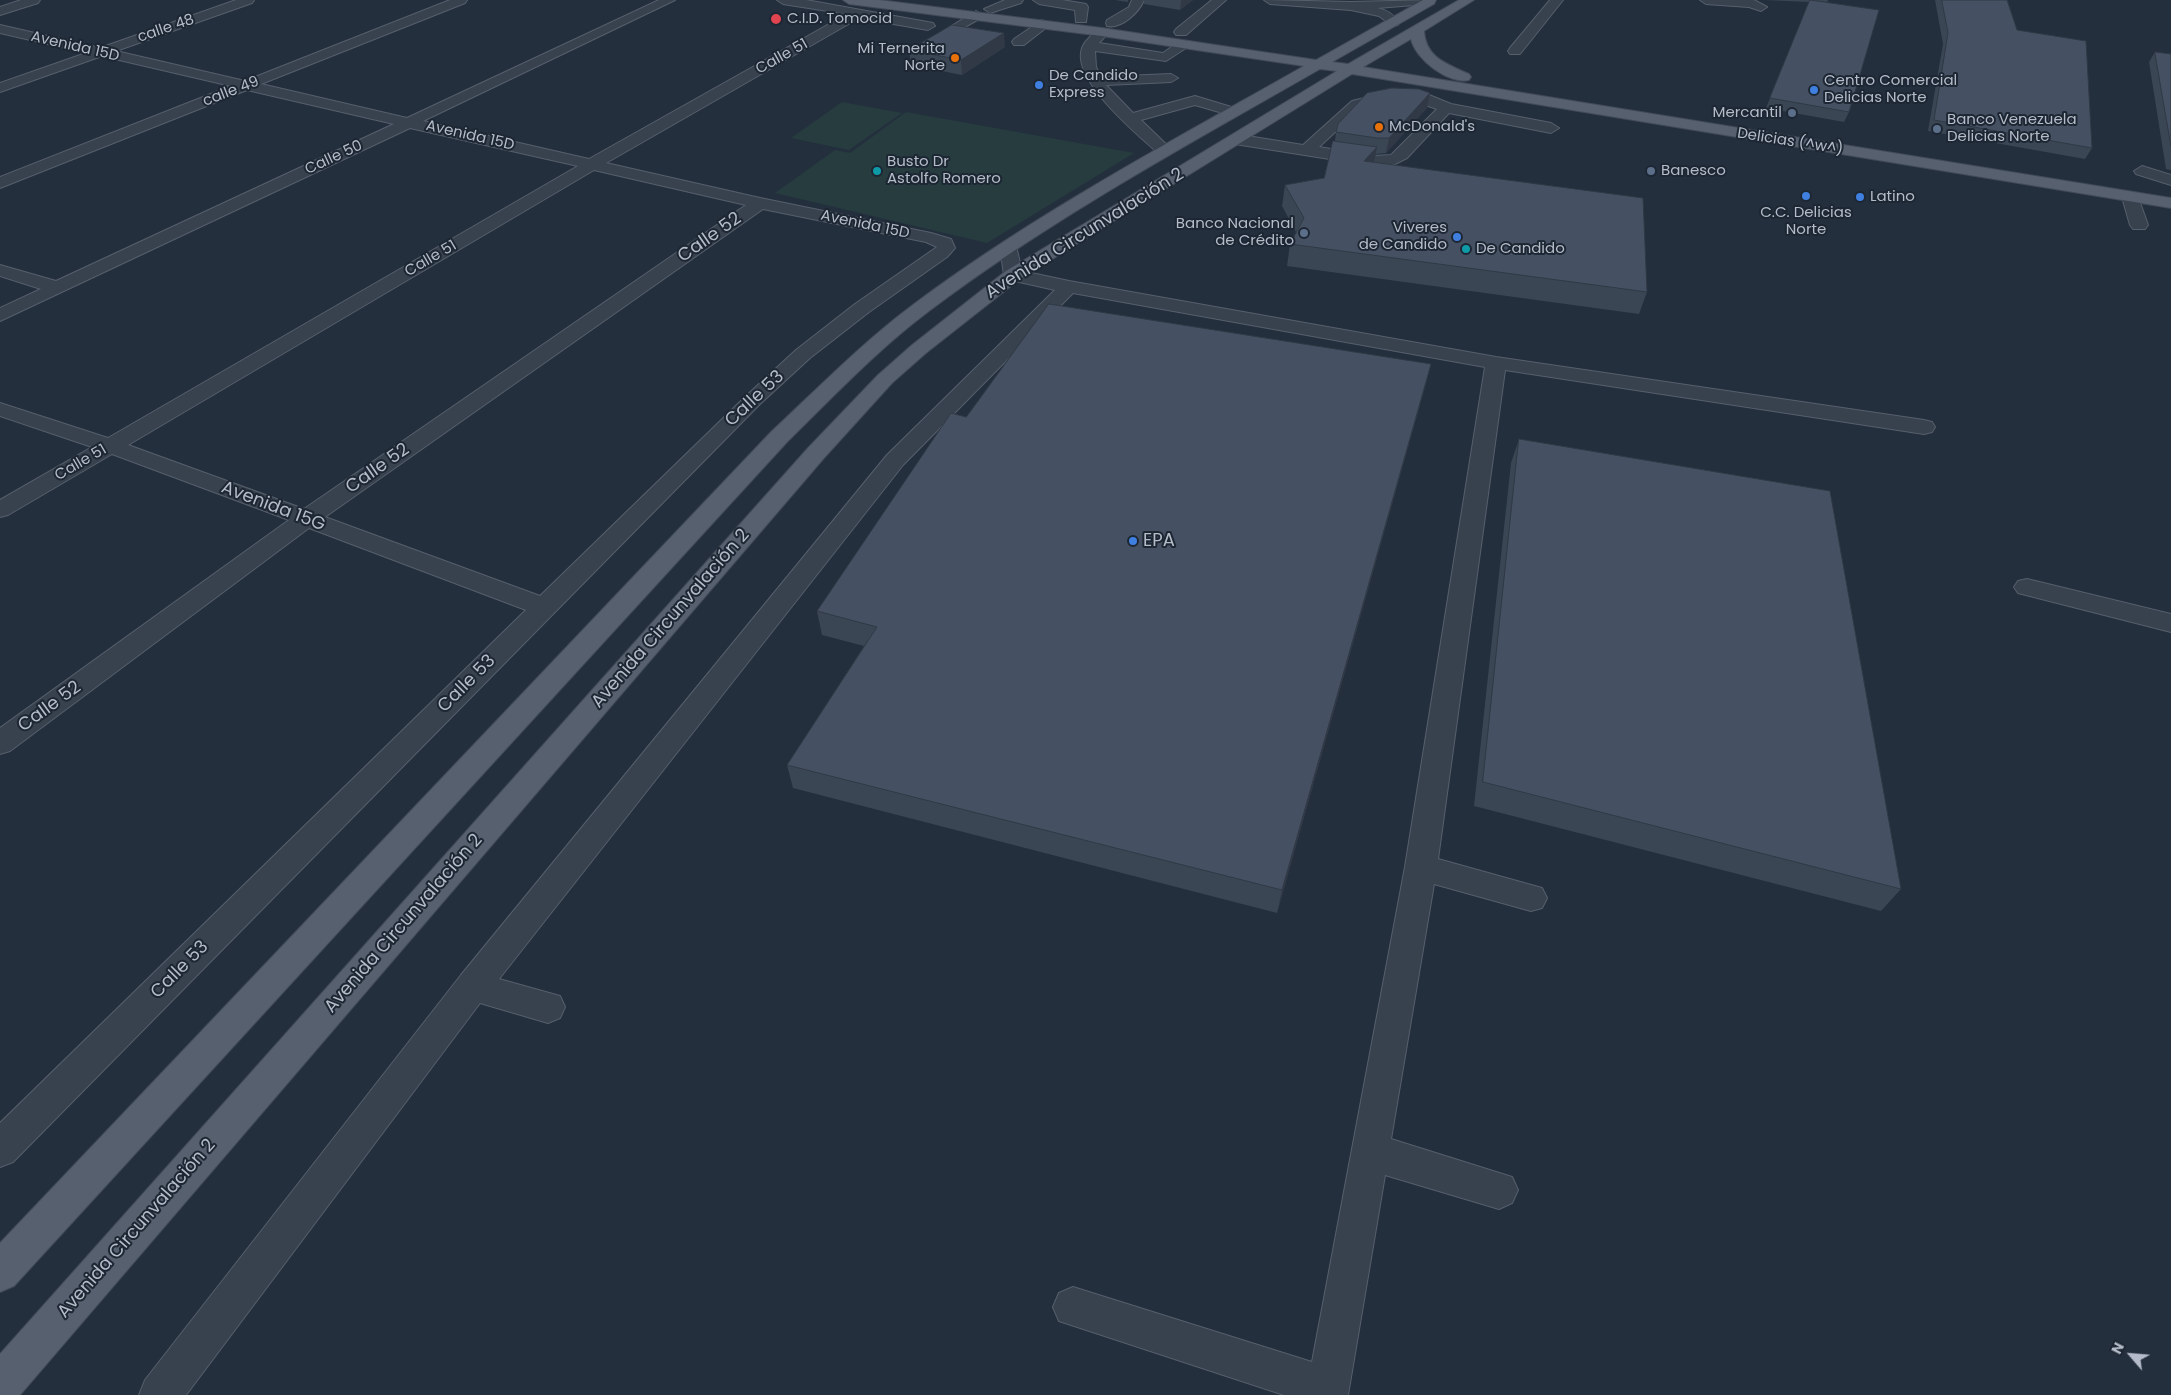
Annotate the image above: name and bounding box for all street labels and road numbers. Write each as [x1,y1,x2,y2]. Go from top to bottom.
street label: calle 48 [135,11,197,47]
street label: Avenida 15D [29,28,121,66]
street label: Calle 51 [753,35,811,79]
street label: calle 49 [200,73,262,111]
street label: Avenida 15D [424,117,516,155]
street label: Delicias (^w^) [1736,125,1844,159]
street label: Calle 50 [302,137,366,179]
street label: Avenida Circunvalación 2 [982,164,1188,304]
street label: Avenida 15D [819,207,911,243]
street label: Calle 52 [674,208,746,268]
street label: Calle 51 [402,237,460,281]
street label: Calle 53 [721,366,789,432]
street label: Calle 52 [342,439,414,499]
street label: Calle 51 [52,441,110,485]
street label: Avenida 15G [218,477,328,537]
street label: Avenida Circunvalación 2 [587,525,755,713]
street label: Calle 53 [434,651,500,717]
street label: Calle 52 [14,677,86,737]
street label: Avenida Circunvalación 2 [320,830,488,1018]
street label: Calle 53 [147,937,213,1003]
street label: Avenida Circunvalación 2 [53,1135,221,1323]

